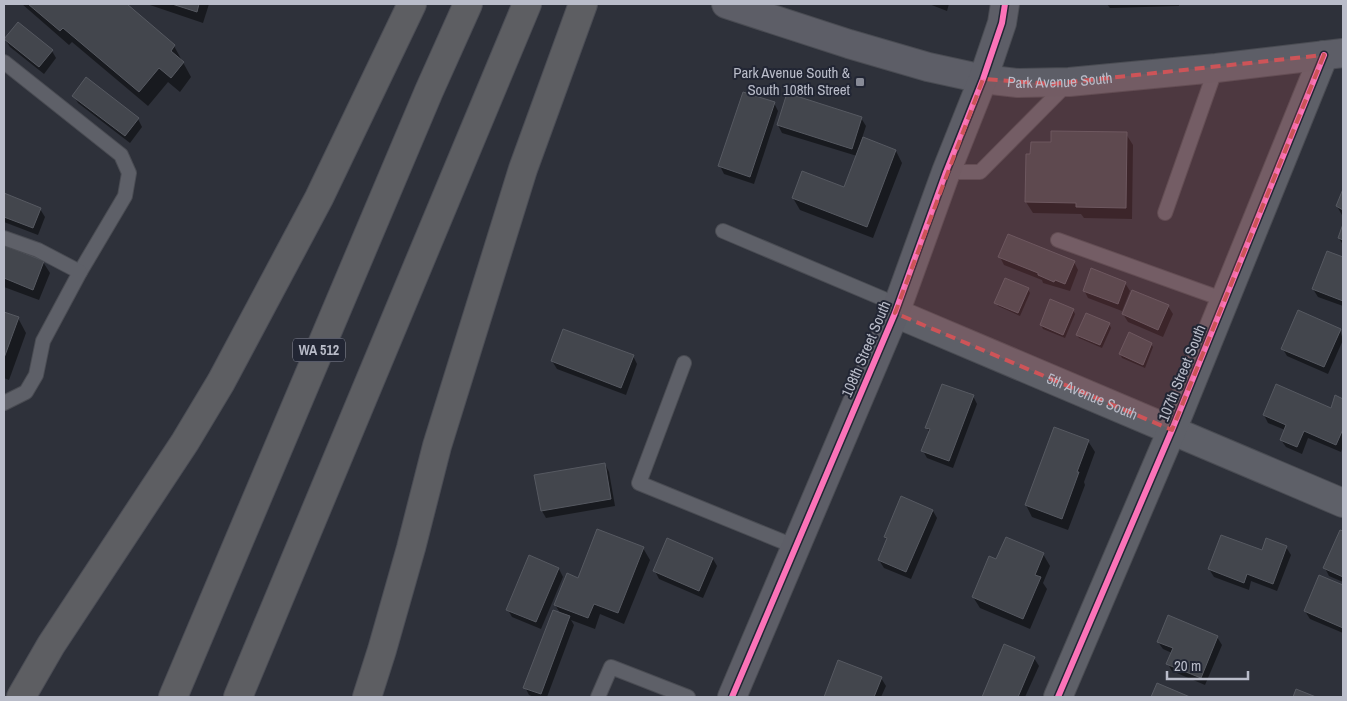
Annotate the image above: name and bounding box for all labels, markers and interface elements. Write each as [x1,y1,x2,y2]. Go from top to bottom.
place label: Park Avenue South & South 108th Street [733,62,851,100]
street label: Park Avenue South [1006,67,1113,93]
marker: Park Avenue South & South 108th Street [854,76,866,88]
street label: 108th Street South [836,297,895,400]
street label: 107th Street South [1153,321,1210,424]
road number: WA 512 [293,338,345,362]
street label: 5th Avenue South [1043,367,1141,425]
scale bar [1167,648,1248,680]
text: 20 m [1174,655,1201,676]

